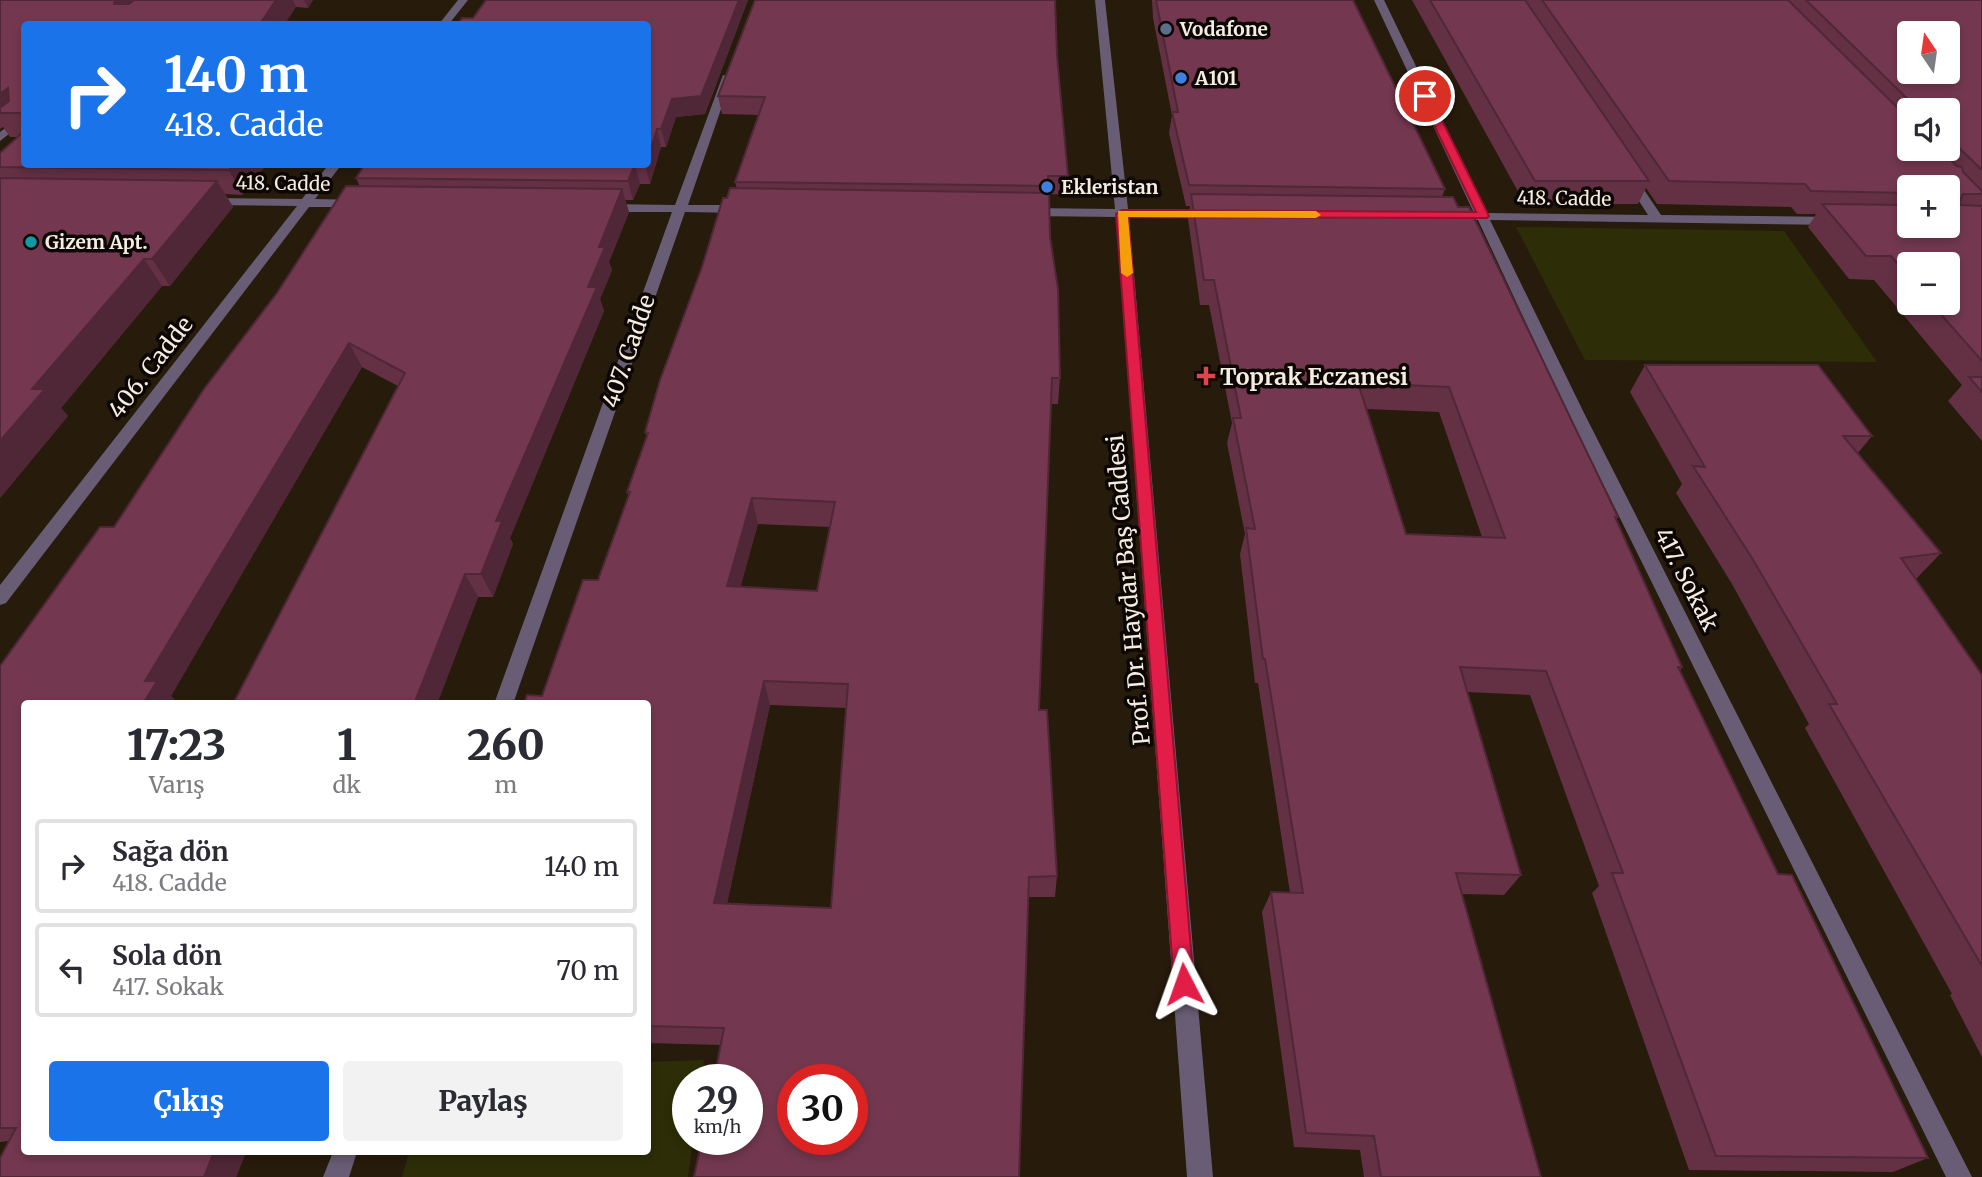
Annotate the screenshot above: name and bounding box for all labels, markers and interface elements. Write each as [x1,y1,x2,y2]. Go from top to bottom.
place label: Vodafone [1179,17,1268,41]
marker: Vodafone [1158,21,1174,37]
north arrow [1897,21,1960,84]
map controls [1897,21,1960,315]
text: 140 m [164,44,308,105]
icon: right [49,49,140,140]
place label: A101 [1194,66,1237,90]
pin [1395,66,1455,126]
marker: A101 [1173,70,1189,86]
icon: arrive [1406,77,1444,115]
button: sound [1897,98,1960,161]
text: 418. Cadde [164,105,324,145]
street label: 418. Cadde [235,170,331,196]
place label: Ekleristan [1061,175,1159,199]
button: + [1897,175,1960,238]
marker: Ekleristan [1039,179,1055,195]
street label: 418. Cadde [1516,185,1612,211]
place label: Gizem Apt. [45,230,147,254]
marker: Gizem Apt. [23,234,39,250]
button: − [1897,252,1960,315]
street label: 407. Cadde [595,291,661,411]
street label: 406. Cadde [101,310,199,424]
place label: Toprak Eczanesi [1220,362,1408,391]
marker: Toprak Eczanesi [1198,368,1214,384]
street label: Prof. Dr. Haydar Baş Caddesi [1100,433,1156,747]
street label: 417. Sokak [1649,523,1726,636]
text: 17:23 [127,719,226,771]
text: 1 [337,719,357,771]
text: 260 [467,719,545,771]
text: Varış [149,770,205,799]
text: dk [332,770,361,799]
text: m [495,770,517,799]
text: Sağa dön [112,835,229,868]
icon: right [53,847,91,885]
text: 140 m [544,850,619,883]
text: 418. Cadde [112,868,227,897]
text: Sola dön [112,939,222,972]
position arrow [1147,947,1221,1021]
icon: left [53,951,91,989]
text: 70 m [556,954,619,987]
text: 417. Sokak [112,972,224,1001]
button: Çıkış [49,1061,329,1141]
button: Paylaş [343,1061,623,1141]
speed limit sign: 30 [777,1064,868,1155]
text: 29 [697,1078,738,1122]
text: km/h [694,1115,741,1138]

